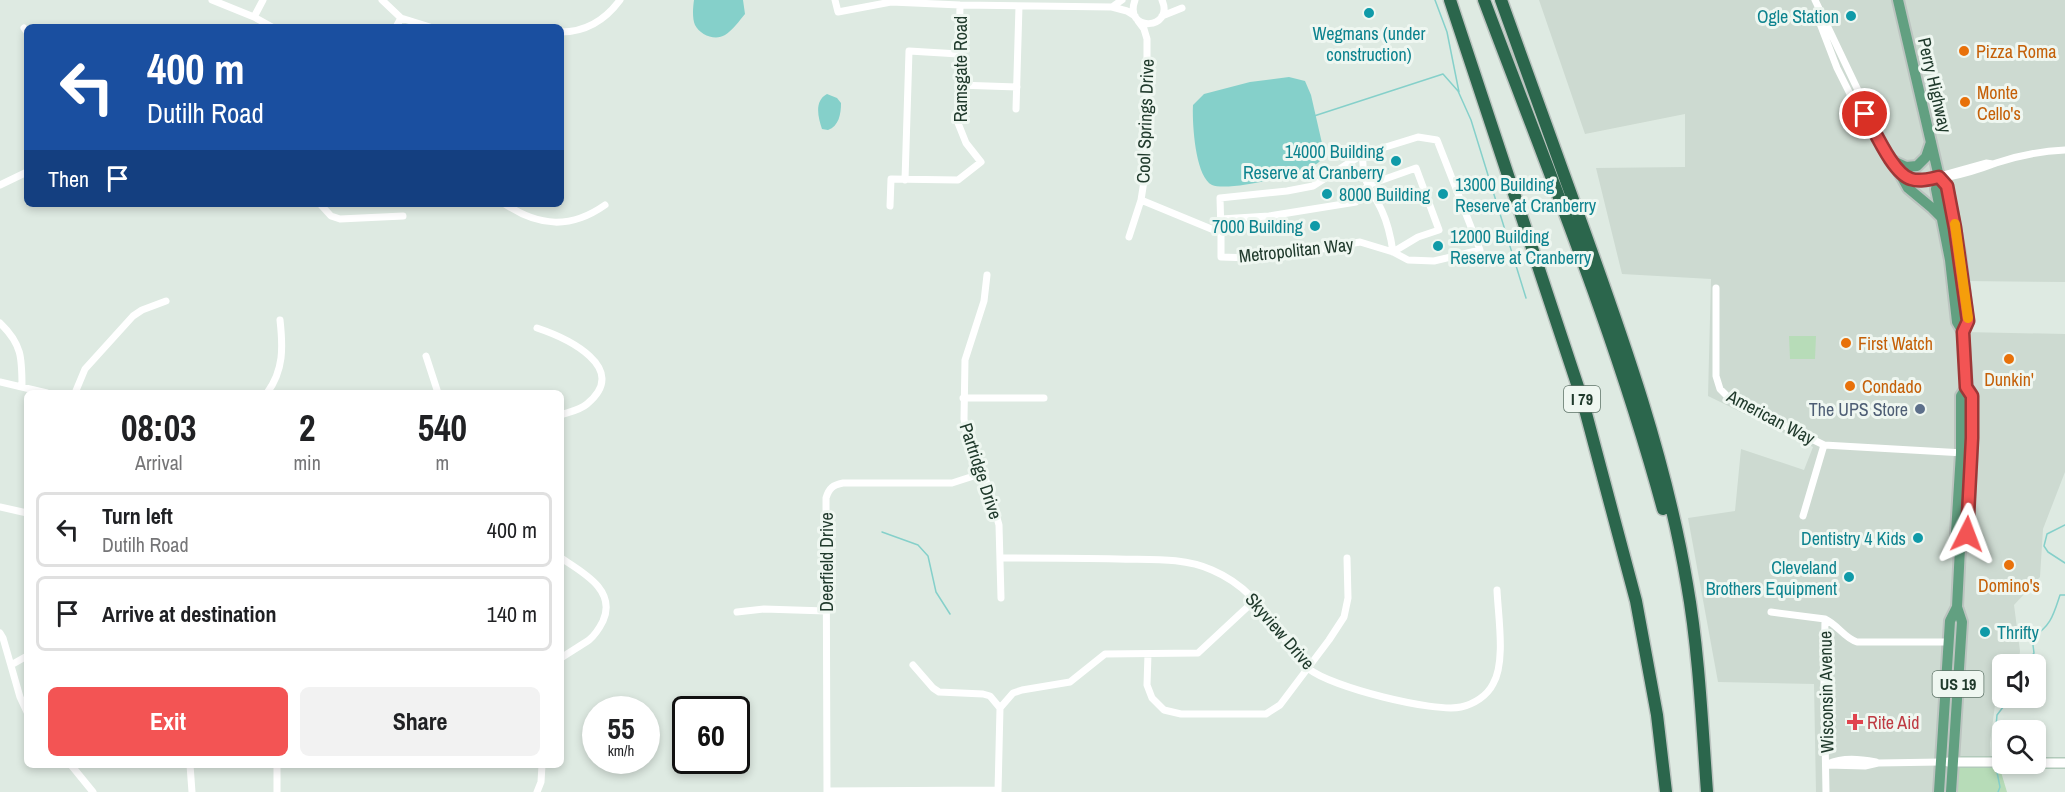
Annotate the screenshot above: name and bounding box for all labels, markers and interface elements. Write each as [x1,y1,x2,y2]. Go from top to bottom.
place label: Ogle Station [1757,4,1839,29]
marker: Wegmans (under construction) [1362,6,1376,20]
marker: Ogle Station [1844,9,1858,23]
street label: Ramsgate Road [948,16,973,122]
place label: Wegmans (under construction) [1313,21,1426,67]
street label: Perry Highway [1912,35,1958,136]
place label: Pizza Roma [1976,39,2056,64]
text: 400 m [147,41,245,97]
marker: Pizza Roma [1957,44,1971,58]
icon: left [48,48,126,126]
street label: Cool Springs Drive [1130,58,1160,184]
place label: Monte Cello's [1977,80,2021,126]
pin [1839,88,1890,139]
text: Dutilh Road [147,95,264,131]
marker: Monte Cello's [1958,95,1972,109]
icon: arrive [1848,97,1881,130]
place label: 14000 Building Reserve at Cranberry [1243,139,1385,185]
marker: 14000 Building Reserve at Cranberry [1389,154,1403,168]
icon: arrive [101,162,134,195]
text: Then [48,164,89,194]
place label: 13000 Building Reserve at Cranberry [1455,172,1597,218]
place label: 8000 Building [1339,182,1431,207]
marker: 8000 Building [1320,187,1334,201]
marker: 13000 Building Reserve at Cranberry [1436,187,1450,201]
place label: 7000 Building [1212,214,1304,239]
marker: 7000 Building [1308,219,1322,233]
place label: 12000 Building Reserve at Cranberry [1450,224,1592,270]
street label: Metropolitan Way [1237,231,1355,268]
marker: 12000 Building Reserve at Cranberry [1431,239,1445,253]
place label: First Watch [1858,331,1933,356]
marker: First Watch [1839,336,1853,350]
marker: Dunkin' [2002,352,2016,366]
place label: Dunkin' [1984,367,2034,392]
place label: Condado [1862,374,1922,399]
marker: Condado [1843,379,1857,393]
street label: American Way [1722,383,1820,451]
road number: I 79 [1564,386,1600,412]
place label: The UPS Store [1809,397,1908,422]
marker: The UPS Store [1913,402,1927,416]
text: 08:03 [121,404,196,452]
text: 2 [299,404,315,452]
text: 540 [418,404,467,452]
street label: Partridge Drive [954,420,1008,522]
text: Arrival [135,449,182,476]
text: min [293,449,321,476]
text: m [436,449,449,476]
text: Turn left [102,501,173,531]
position arrow [1935,502,1999,566]
street label: Deerfield Drive [814,512,839,612]
icon: left [51,513,84,546]
text: 400 m [487,515,537,545]
place label: Dentistry 4 Kids [1801,526,1906,551]
text: Dutilh Road [102,531,189,558]
marker: Dentistry 4 Kids [1911,531,1925,545]
place label: Cleveland Brothers Equipment [1706,555,1837,601]
marker: Domino's [2002,558,2016,572]
marker: Cleveland Brothers Equipment [1842,570,1856,584]
place label: Domino's [1978,573,2040,598]
street label: Skyview Drive [1240,587,1320,675]
icon: arrive [51,597,84,630]
text: Arrive at destination [102,599,276,629]
text: 140 m [487,599,537,629]
place label: Thrifty [1997,620,2039,645]
marker: Thrifty [1978,625,1992,639]
street label: Wisconsin Avenue [1812,631,1840,753]
map controls [1992,654,2046,774]
button: sound [1992,654,2046,708]
road number: US 19 [1932,671,1984,697]
button: Exit [48,687,288,756]
button: Share [300,687,540,756]
speed limit sign: 60 [672,696,750,774]
text: 55 [607,708,635,748]
place label: Rite Aid [1867,710,1920,735]
marker: Rite Aid [1848,715,1862,729]
button: search [1992,720,2046,774]
text: km/h [608,740,634,761]

